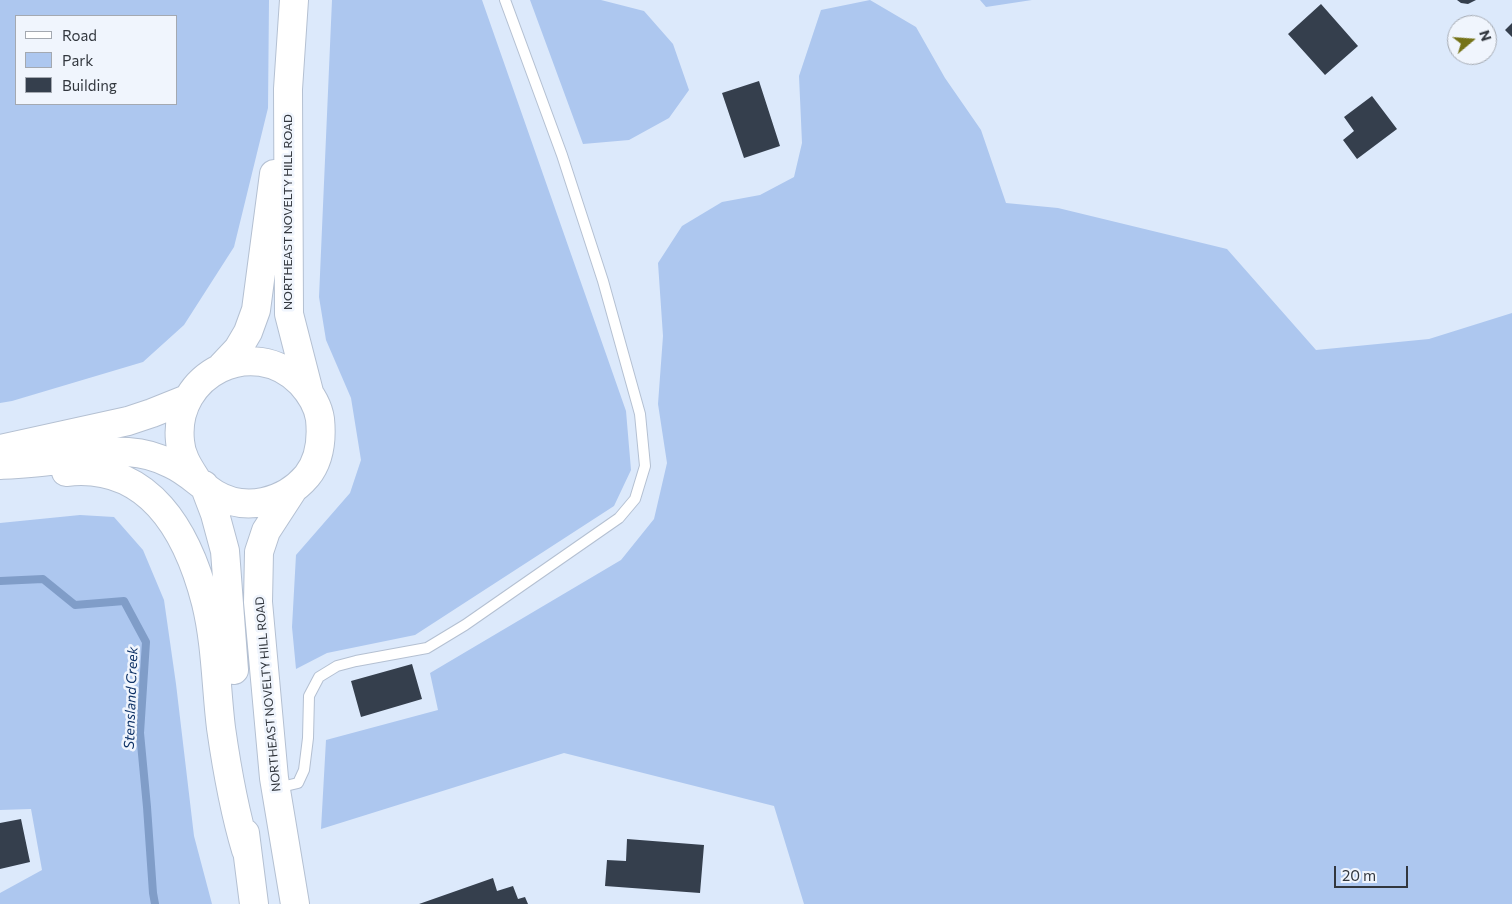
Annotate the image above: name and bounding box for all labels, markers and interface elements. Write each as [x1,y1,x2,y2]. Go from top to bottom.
legend [15,15,178,105]
north arrow [1447,15,1497,65]
text: Road [62,26,97,44]
text: N [1476,28,1495,43]
text: Park [62,51,93,69]
text: Building [62,76,117,94]
street label: NORTHEAST NOVELTY HILL ROAD [281,114,295,310]
street label: NORTHEAST NOVELTY HILL ROAD [252,596,284,792]
water label: Stensland Creek [121,647,141,749]
scale bar [1337,856,1411,888]
text: 20 m [1342,866,1376,884]

